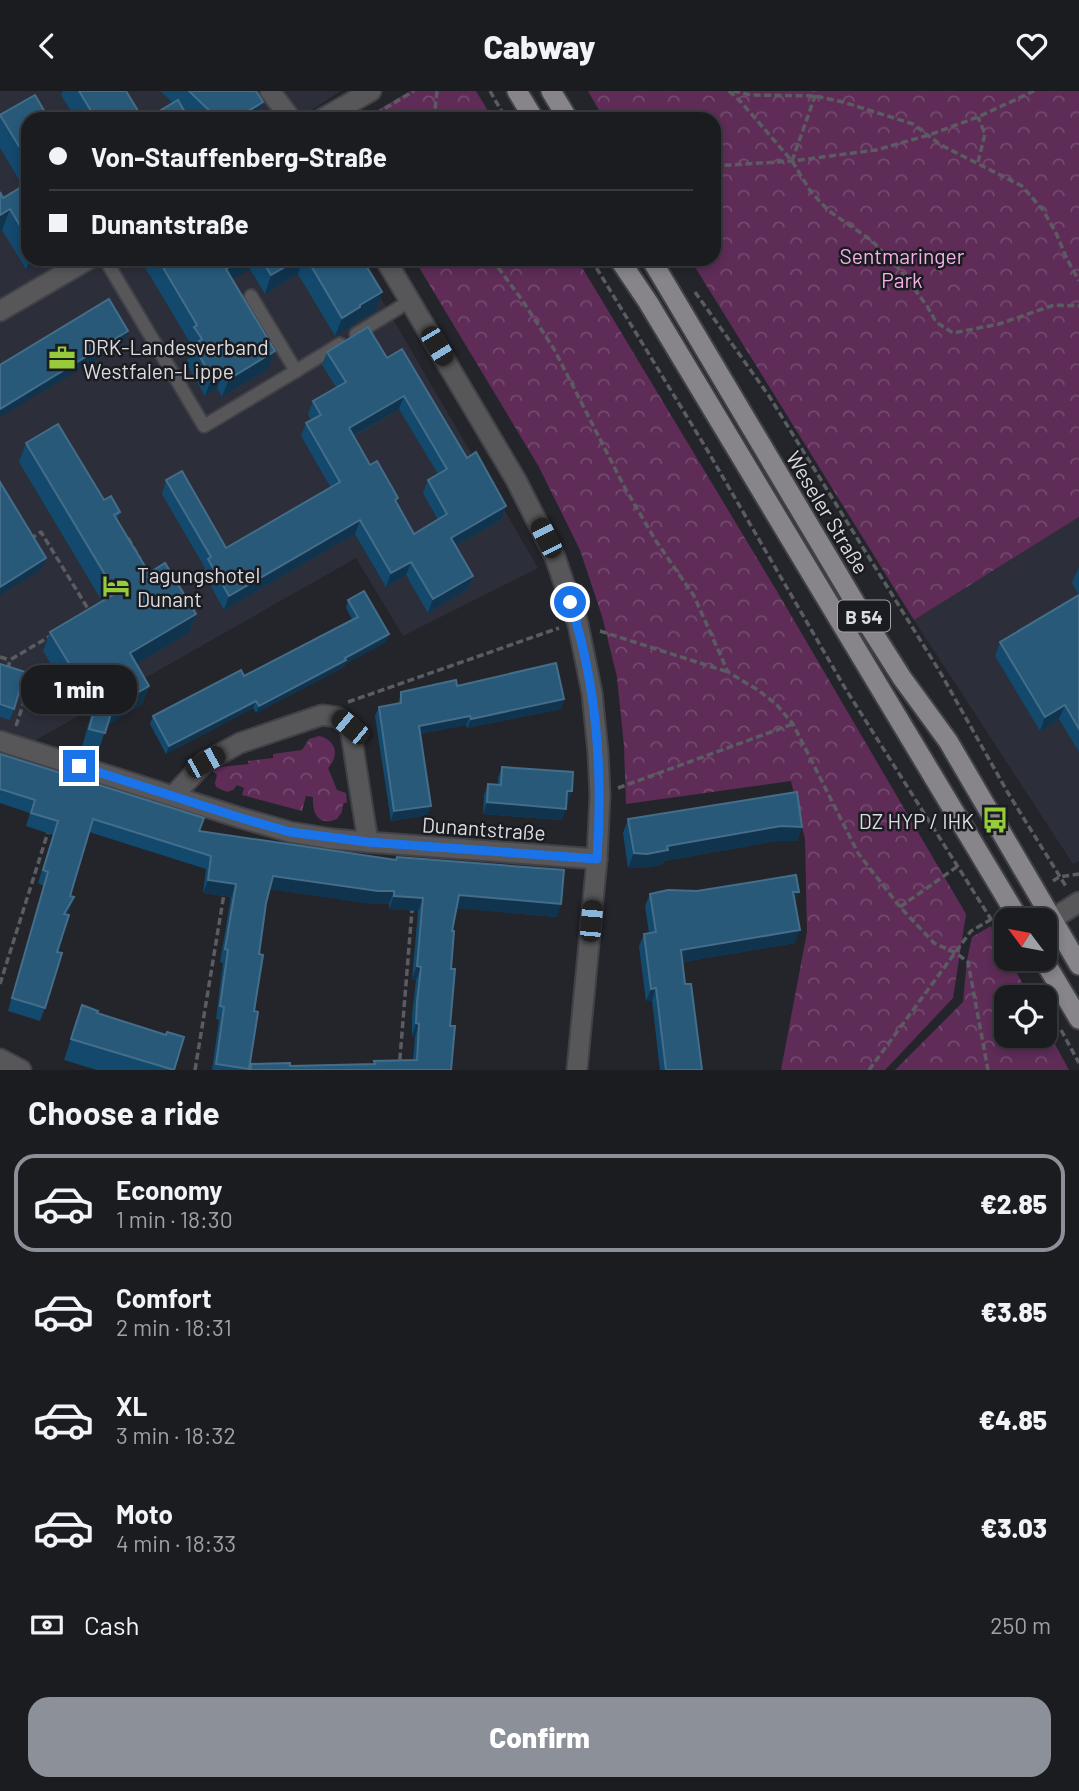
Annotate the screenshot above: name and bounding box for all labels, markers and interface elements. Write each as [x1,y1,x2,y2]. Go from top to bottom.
icon: back [28,27,66,65]
text: Cabway [483,27,596,65]
icon: heart [1013,27,1051,65]
text: Von-Stauffenberg-Straße [91,141,387,172]
text: Dunantstraße [91,208,249,239]
park label: Sentmaringer Park [840,243,965,292]
car [418,323,457,369]
place label: DRK-Landesverband Westfalen-Lippe [83,334,269,383]
office icon: DRK-Landesverband Westfalen-Lippe [47,343,77,373]
street label: Weseler Straße [782,446,874,578]
car [528,515,565,561]
place label: Tagungshotel Dunant [137,562,260,611]
hotel icon: Tagungshotel Dunant [101,571,131,601]
route start [554,586,586,618]
road number: B 54 [838,601,890,631]
callout: 1 min [21,665,137,713]
text: 1 min [54,675,104,703]
car [328,705,373,749]
car [182,743,229,781]
route end [63,750,95,782]
bus stop icon: DZ HYP / IHK [980,805,1010,835]
place label: DZ HYP / IHK [859,808,974,833]
street label: Dunantstraße [421,811,547,845]
car [579,899,604,943]
north arrow [994,908,1057,971]
map controls [994,908,1057,1048]
button: locate [994,985,1057,1048]
text: Choose a ride [28,1093,220,1131]
icon: car [32,1172,95,1235]
text: Economy [116,1174,222,1205]
text: €2.85 [980,1188,1047,1219]
text: 1 min · 18:30 [116,1205,233,1233]
icon: car [32,1280,95,1343]
text: Comfort [116,1282,212,1313]
text: €3.85 [981,1296,1047,1327]
text: 2 min · 18:31 [116,1313,232,1341]
icon: car [32,1388,95,1451]
text: XL [116,1390,147,1421]
text: €4.85 [979,1404,1047,1435]
text: 3 min · 18:32 [116,1421,236,1449]
icon: car [32,1496,95,1559]
text: Moto [116,1498,173,1529]
text: €3.03 [981,1512,1047,1543]
text: 4 min · 18:33 [116,1529,236,1557]
icon: cash [28,1606,66,1644]
text: Cash [84,1609,139,1640]
text: 250 m [990,1611,1051,1639]
button: Confirm [28,1697,1051,1777]

